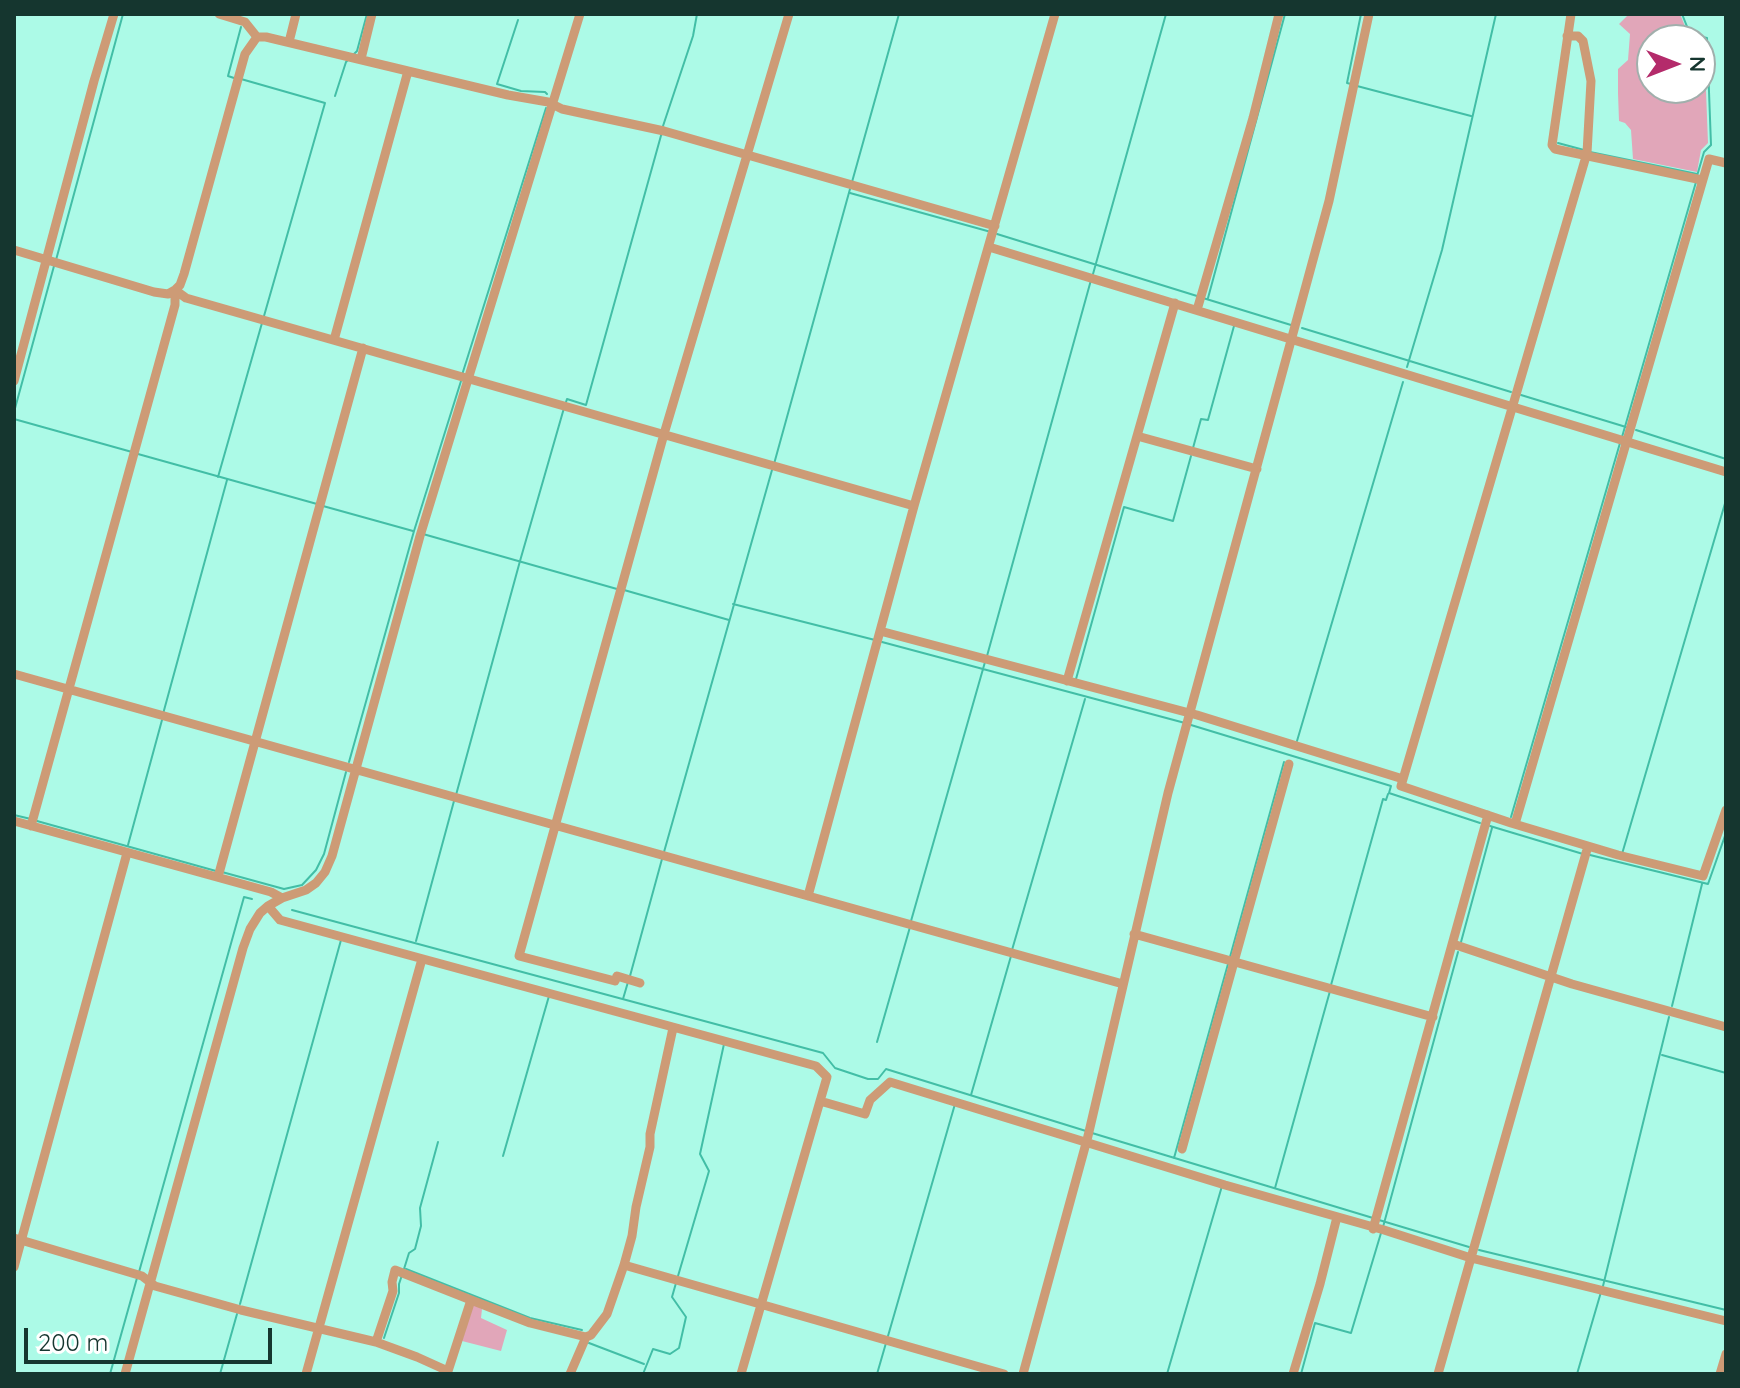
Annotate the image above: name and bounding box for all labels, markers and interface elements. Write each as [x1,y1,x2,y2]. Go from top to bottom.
north arrow [1636,24,1716,104]
text: N [1684,56,1712,72]
scale bar [28,1312,276,1362]
text: 200 m [38,1327,108,1357]

